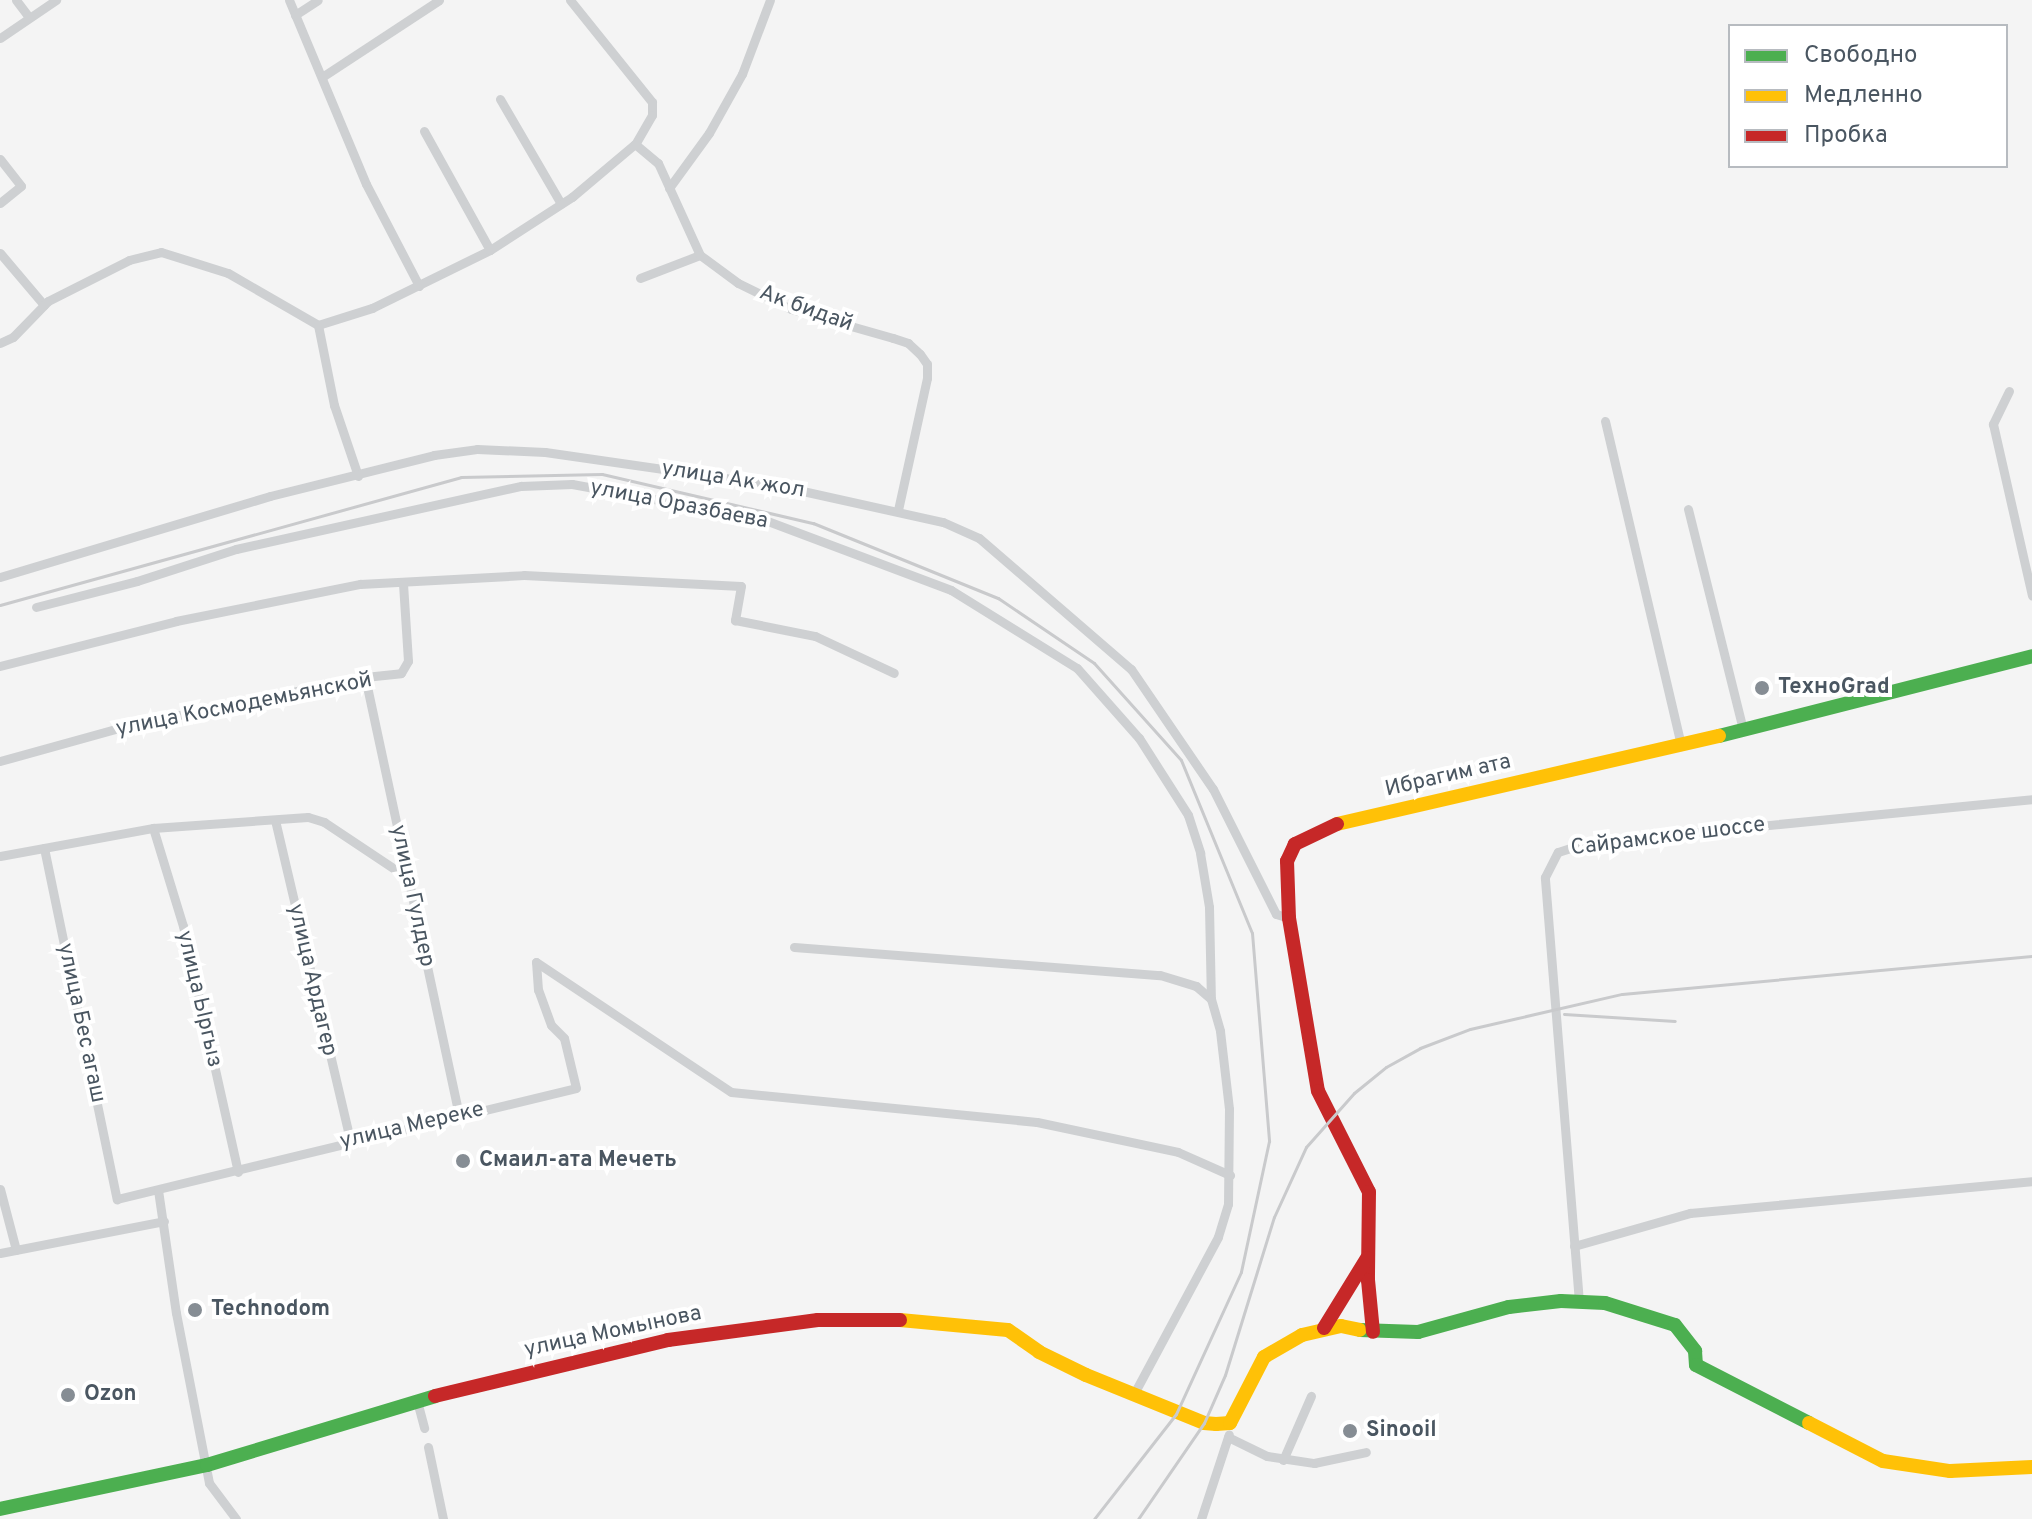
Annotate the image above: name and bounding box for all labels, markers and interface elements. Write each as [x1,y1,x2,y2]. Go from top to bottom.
legend [1728,24,2008,168]
text: Свободно [1804,41,1917,71]
text: Медленно [1804,81,1923,111]
text: Пробка [1804,121,1888,151]
street label: Ак бидай [756,280,856,338]
street label: улица Ак жол [659,456,807,504]
street label: улица Оразбаева [588,475,770,535]
street label: улица Космодемьянской [114,667,374,743]
place label: ТехноGrad [1778,675,1890,701]
marker: ТехноGrad [1753,679,1771,697]
street label: Ибрагим ата [1383,749,1513,803]
street label: Сайрамское шоссе [1569,812,1767,862]
street label: улица Гулдер [384,823,440,969]
street label: улица Ардагер [282,901,342,1059]
street label: улица Ыргыз [170,928,228,1070]
street label: улица Бес агаш [51,941,111,1105]
street label: улица Мереке [337,1097,487,1155]
place label: Смаил-ата Мечеть [479,1148,677,1174]
marker: Смаил-ата Мечеть [454,1152,472,1170]
place label: Technodom [211,1297,330,1323]
street label: улица Момынова [522,1300,704,1364]
marker: Technodom [186,1301,204,1319]
place label: Ozon [84,1382,137,1408]
marker: Ozon [59,1386,77,1404]
place label: Sinooil [1366,1418,1437,1444]
marker: Sinooil [1341,1422,1359,1440]

